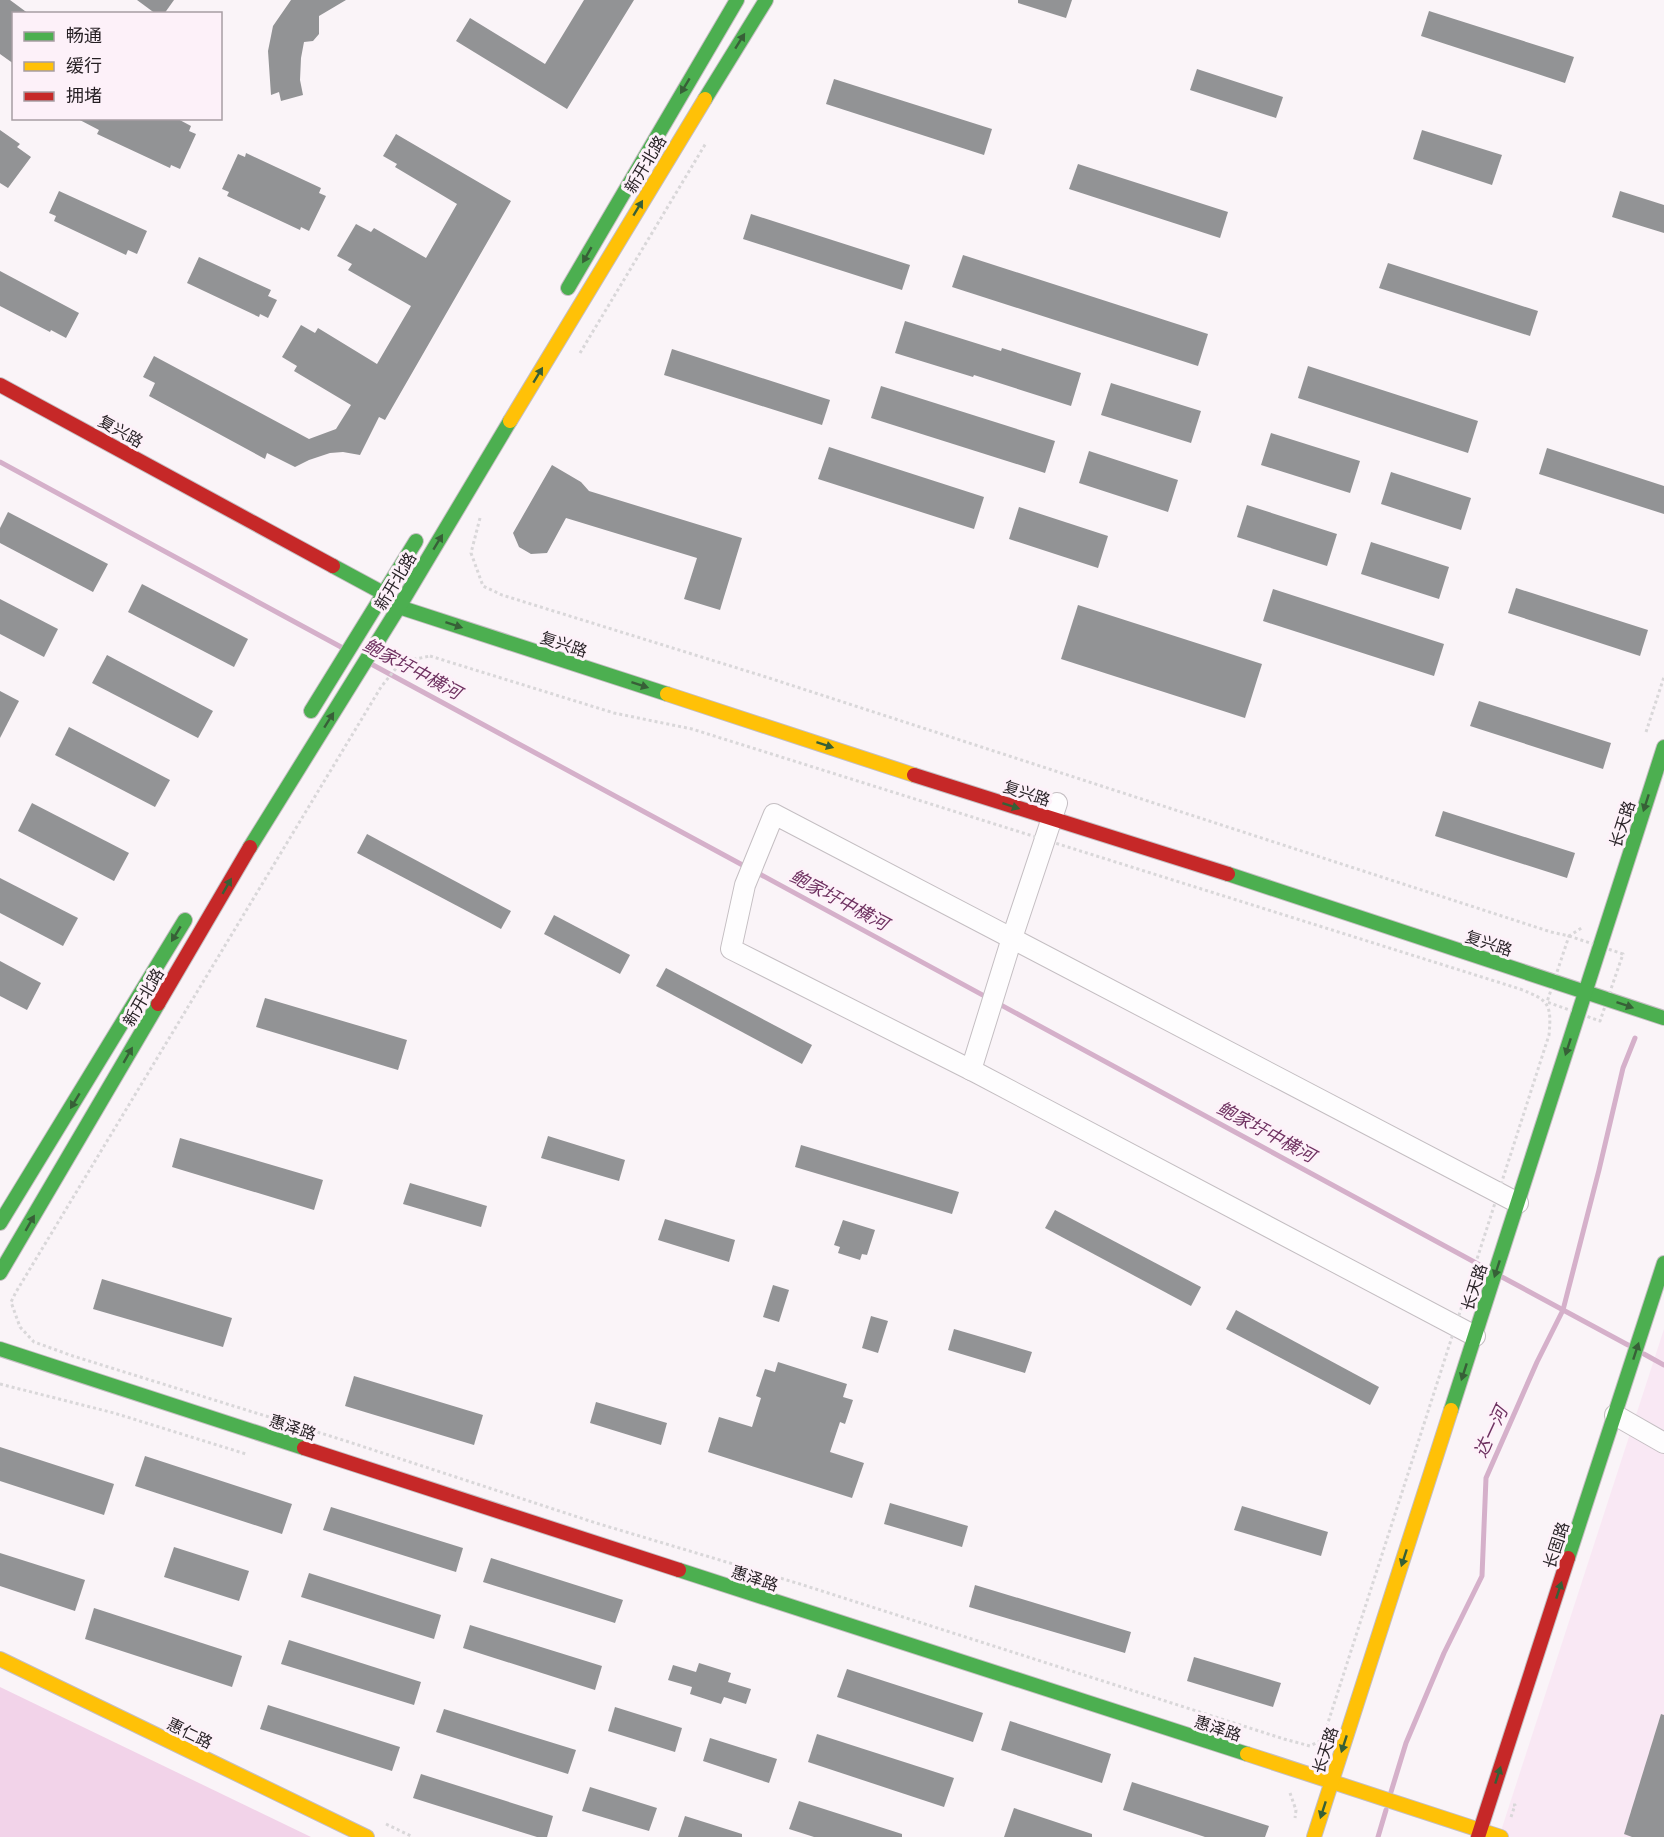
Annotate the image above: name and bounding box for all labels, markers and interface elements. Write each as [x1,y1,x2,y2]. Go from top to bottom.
legend [12,12,222,120]
text: 畅通 [66,24,102,47]
one-way arrow [735,33,746,49]
text: 缓行 [66,54,102,77]
one-way arrow [680,78,691,94]
text: 拥堵 [66,84,102,107]
street label: 新开北路 [620,131,671,197]
one-way arrow [633,200,644,216]
one-way arrow [582,247,592,264]
one-way arrow [533,366,543,383]
street label: 复兴路 [95,411,147,452]
one-way arrow [432,534,443,550]
street label: 新开北路 [370,548,421,614]
one-way arrow [445,621,463,630]
street label: 复兴路 [538,627,590,662]
water label: 鲍家圩中横河 [359,633,468,705]
one-way arrow [631,681,649,691]
one-way arrow [323,712,334,728]
one-way arrow [816,741,834,751]
street label: 复兴路 [1001,776,1053,811]
one-way arrow [1641,794,1650,812]
street label: 长天路 [1605,798,1640,850]
one-way arrow [1002,801,1020,811]
water label: 鲍家圩中横河 [786,864,895,936]
one-way arrow [222,877,232,894]
one-way arrow [171,926,182,942]
street label: 复兴路 [1463,926,1515,961]
street label: 新开北路 [118,964,169,1030]
one-way arrow [1616,1000,1634,1010]
one-way arrow [1563,1038,1572,1056]
one-way arrow [123,1047,134,1063]
one-way arrow [69,1093,80,1109]
water label: 鲍家圩中横河 [1213,1096,1322,1168]
one-way arrow [24,1215,35,1231]
one-way arrow [1491,1260,1501,1278]
street label: 长天路 [1457,1261,1492,1313]
one-way arrow [1631,1342,1641,1360]
one-way arrow [1458,1363,1468,1381]
water label: 达一河 [1469,1400,1514,1461]
street label: 惠泽路 [267,1410,319,1445]
street label: 长固路 [1539,1519,1574,1571]
one-way arrow [1399,1549,1408,1567]
street label: 惠泽路 [729,1561,781,1596]
one-way arrow [1554,1581,1564,1599]
street label: 惠泽路 [1192,1711,1244,1746]
street label: 惠仁路 [164,1713,216,1753]
street label: 长天路 [1308,1724,1343,1776]
one-way arrow [1339,1735,1348,1753]
one-way arrow [1494,1766,1504,1784]
one-way arrow [1318,1801,1327,1819]

